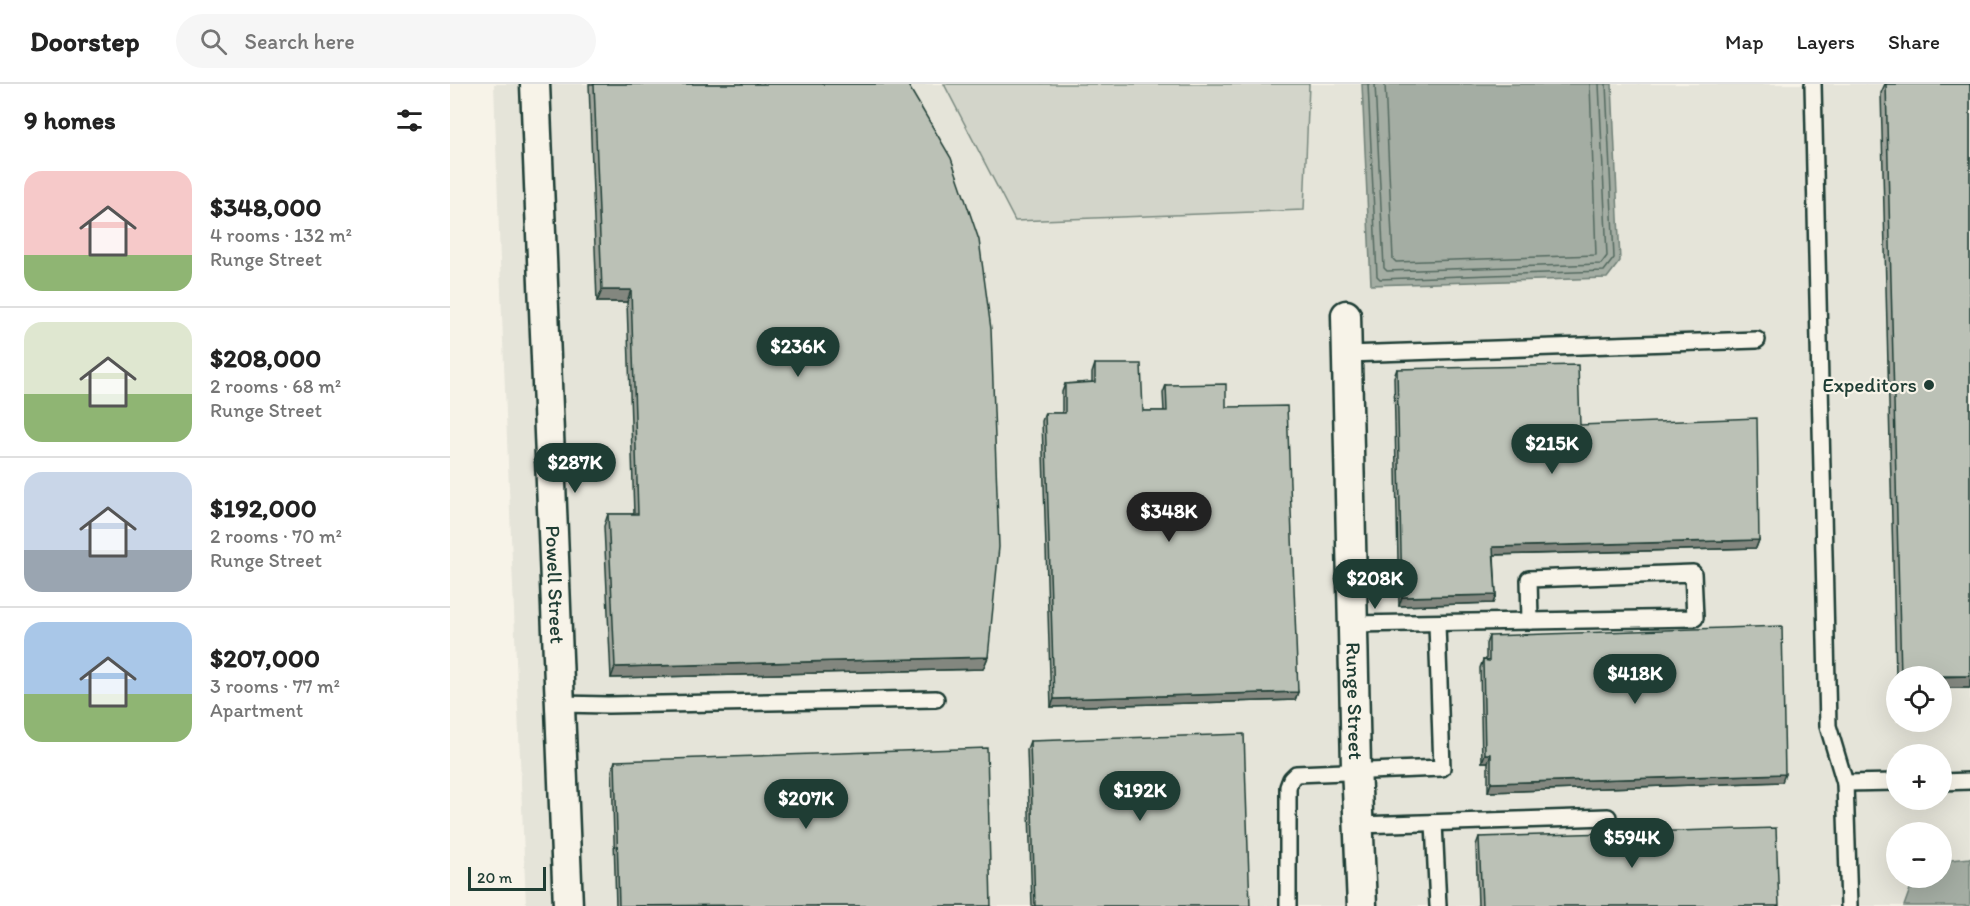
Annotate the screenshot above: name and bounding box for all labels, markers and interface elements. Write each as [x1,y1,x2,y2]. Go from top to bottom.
search box [176,14,596,68]
text: Doorstep [30,24,140,58]
icon: search [197,25,230,58]
text: Search here [245,28,355,55]
text: Map [1725,29,1764,54]
text: Layers [1797,29,1855,54]
text: Share [1888,29,1940,54]
text: 9 homes [24,104,116,136]
icon: filters [393,104,426,137]
text: $348,000 [210,191,321,223]
icon: home [72,195,144,267]
text: 4 rooms · 132 m² [210,223,352,247]
text: Runge Street [210,247,322,271]
pin: $236K [756,327,840,378]
text: $236K [771,334,825,358]
text: $208,000 [210,342,321,374]
icon: home [72,346,144,418]
place label: Expeditors [1822,372,1917,397]
text: 2 rooms · 68 m² [210,374,341,398]
marker: Expeditors [1922,378,1936,392]
text: Runge Street [210,398,322,422]
pin: $215K [1510,424,1594,475]
text: $215K [1525,431,1579,455]
pin: $287K [533,443,617,494]
text: $287K [548,450,602,474]
text: $192,000 [210,492,317,524]
pin: $348K [1127,492,1211,543]
icon: home [72,496,144,568]
text: $348K [1141,499,1197,523]
text: 2 rooms · 70 m² [210,524,342,548]
street label: Powell Street [541,525,570,644]
text: Runge Street [210,548,322,572]
pin: $208K [1333,559,1417,610]
text: $208K [1347,566,1403,590]
text: $207,000 [210,642,320,674]
street label: Runge Street [1341,642,1369,760]
icon: home [72,646,144,718]
pin: $418K [1593,654,1677,705]
text: $418K [1607,661,1663,685]
map controls [1886,666,1952,888]
button: locate [1886,666,1952,732]
text: 3 rooms · 77 m² [210,674,340,698]
text: Apartment [210,698,303,722]
button: + [1886,744,1952,810]
pin: $192K [1098,771,1182,822]
text: $192K [1113,778,1167,802]
pin: $207K [764,779,848,830]
text: $207K [778,786,834,810]
pin: $594K [1590,818,1674,869]
button: − [1886,822,1952,888]
text: $594K [1604,825,1660,849]
scale bar [468,864,546,892]
text: 20 m [477,868,512,887]

